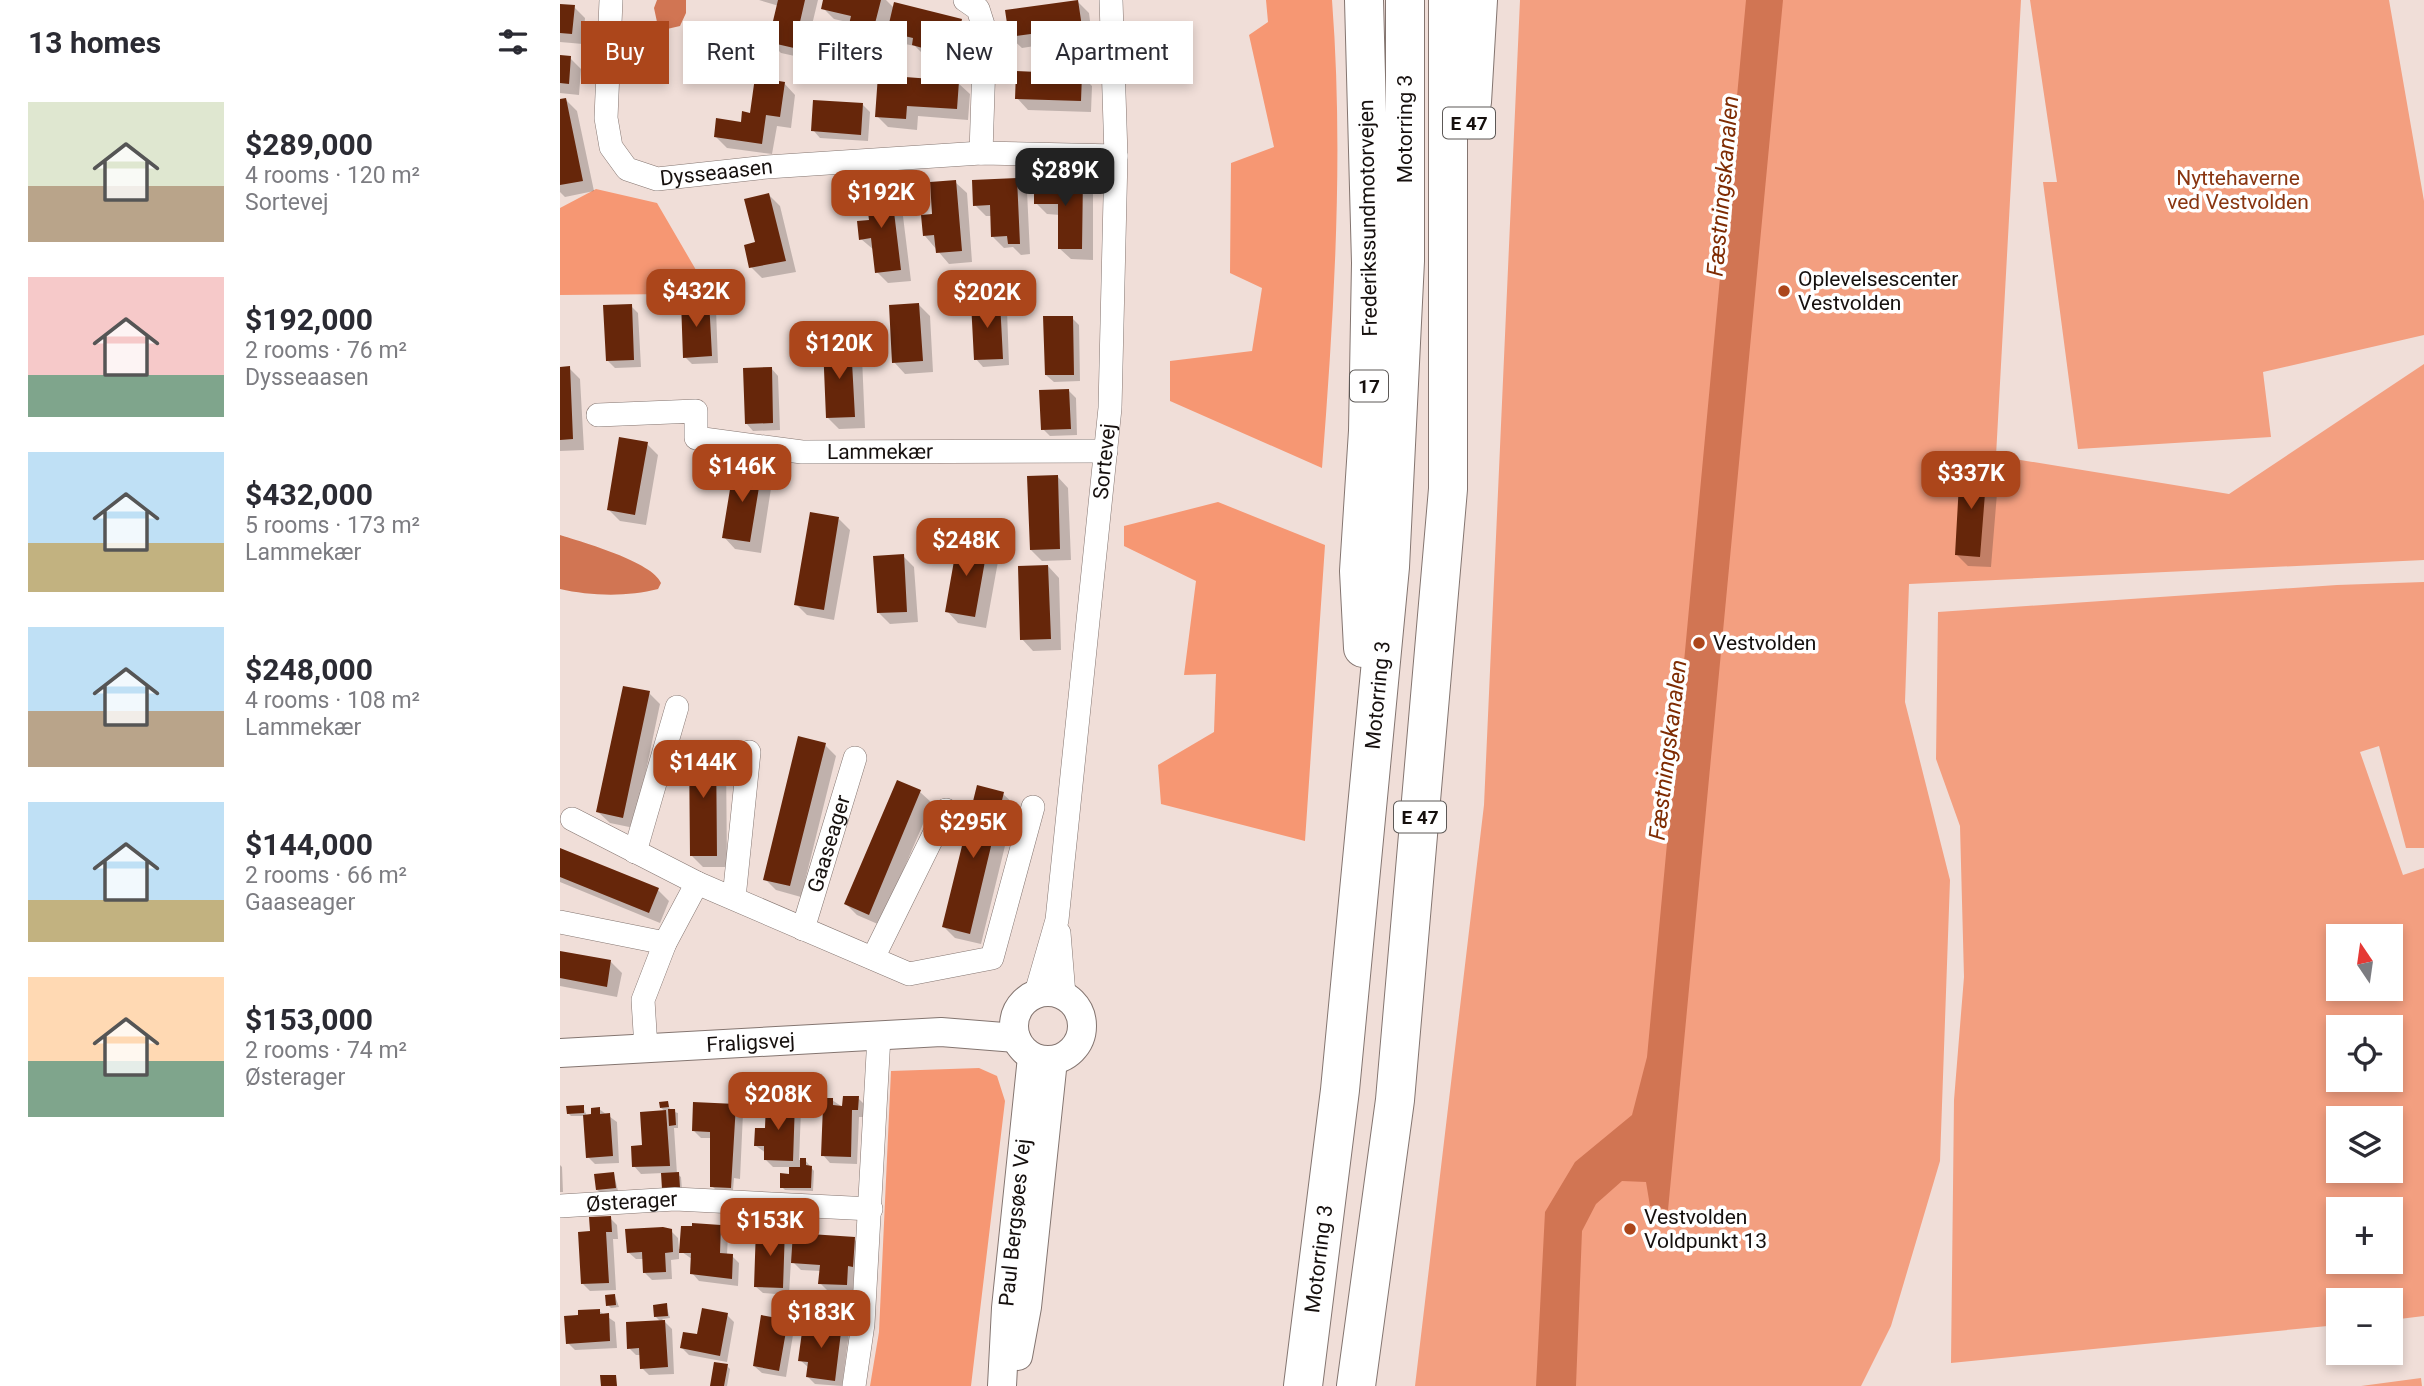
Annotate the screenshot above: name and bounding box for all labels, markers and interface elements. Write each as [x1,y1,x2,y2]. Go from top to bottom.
chip: Buy [581,21,669,84]
chip: Rent [683,21,779,84]
chip: Filters [793,21,907,84]
chip: New [921,21,1017,84]
chip: Apartment [1031,21,1193,84]
icon: filters [494,23,532,61]
text: 13 homes [28,25,161,60]
street label: Motorring 3 [1393,75,1417,183]
water label: Fæstningskanalen [1702,94,1744,278]
street label: Frederikssundmotorvejen [1354,99,1382,337]
road number: E 47 [1443,108,1495,139]
text: $289,000 [245,127,373,162]
icon: home [84,130,168,214]
pin: $289K [1016,148,1114,208]
street label: Dysseaasen [659,154,774,191]
text: $289K [1031,157,1099,184]
text: 4 rooms · 120 m² [245,162,420,189]
park label: Nyttehaverne ved Vestvolden [2167,166,2309,214]
pin: $192K [832,170,930,230]
text: $192K [847,179,915,206]
text: Sortevej [245,189,328,216]
place label: Oplevelsescenter Vestvolden [1798,267,1958,315]
pin: $432K [647,270,745,329]
pin: $202K [938,270,1036,330]
text: $432K [662,278,730,305]
text: $202K [953,279,1021,306]
marker: Oplevelsescenter Vestvolden [1776,283,1792,299]
text: $192,000 [245,302,373,337]
icon: home [84,305,168,389]
pin: $120K [790,322,888,381]
text: $120K [805,330,873,357]
text: 2 rooms · 76 m² [245,337,407,364]
text: Dysseaasen [245,364,369,391]
road number: 17 [1350,370,1388,402]
street label: Sortevej [1089,422,1120,501]
street label: Lammekær [827,440,933,464]
pin: $146K [693,444,791,504]
pin: $337K [1922,452,2020,511]
text: $146K [708,453,776,480]
text: $337K [1937,460,2005,487]
text: $432,000 [245,477,373,512]
icon: home [84,480,168,564]
text: 5 rooms · 173 m² [245,512,420,539]
pin: $248K [917,518,1015,578]
text: $248K [932,527,1000,554]
text: Lammekær [245,539,361,566]
place label: Vestvolden [1713,631,1816,655]
marker: Vestvolden [1691,635,1707,651]
street label: Motorring 3 [1361,640,1395,750]
text: $248,000 [245,652,373,687]
icon: home [84,655,168,739]
water label: Fæstningskanalen [1644,658,1692,842]
text: 4 rooms · 108 m² [245,687,420,714]
text: Lammekær [245,714,361,741]
pin: $144K [654,740,752,800]
text: $144K [669,749,737,776]
street label: Gaaseager [803,792,855,895]
pin: $295K [924,800,1022,860]
road number: E 47 [1394,802,1446,832]
text: $295K [939,809,1007,836]
text: $144,000 [245,827,373,862]
icon: home [84,830,168,914]
text: 2 rooms · 66 m² [245,862,407,889]
text: Gaaseager [245,889,355,916]
north arrow [2326,924,2403,1001]
map controls [2326,924,2403,1365]
text: $153,000 [245,1002,373,1037]
icon: home [84,1005,168,1089]
button: locate [2326,1015,2403,1092]
street label: Fraligsvej [706,1028,796,1057]
text: 2 rooms · 74 m² [245,1037,407,1064]
text: Østerager [245,1064,345,1091]
pin: $208K [729,1072,827,1132]
text: $208K [744,1081,812,1108]
button: layers [2326,1106,2403,1183]
street label: Paul Bergsøes Vej [994,1138,1035,1308]
street label: Østerager [585,1187,678,1216]
button: + [2326,1197,2403,1274]
pin: $153K [721,1198,819,1258]
street label: Motorring 3 [1300,1204,1338,1314]
place label: Vestvolden Voldpunkt 13 [1644,1205,1767,1253]
text: $153K [736,1207,804,1234]
marker: Vestvolden Voldpunkt 13 [1622,1221,1638,1237]
button: − [2326,1288,2403,1365]
pin: $183K [772,1290,870,1350]
text: $183K [787,1299,855,1326]

